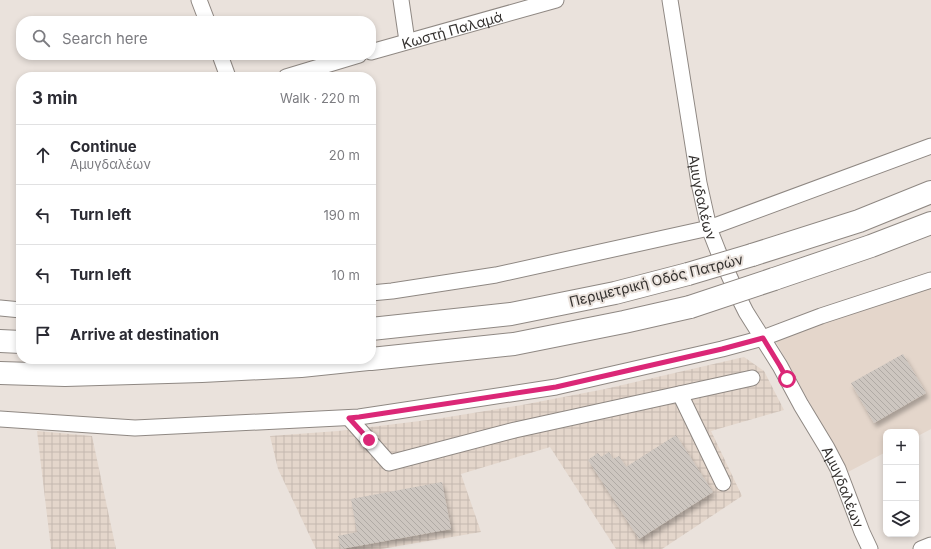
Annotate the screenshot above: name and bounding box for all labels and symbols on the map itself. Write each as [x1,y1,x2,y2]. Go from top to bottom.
street label: Κωστή Παλαμά [399,7,504,52]
street label: Αμυγδαλέων [686,153,721,242]
street label: Περιμετρική Οδός Πατρών [567,250,745,310]
route start [778,370,796,388]
route end [360,431,378,449]
street label: Αμυγδαλέων [819,443,868,530]

